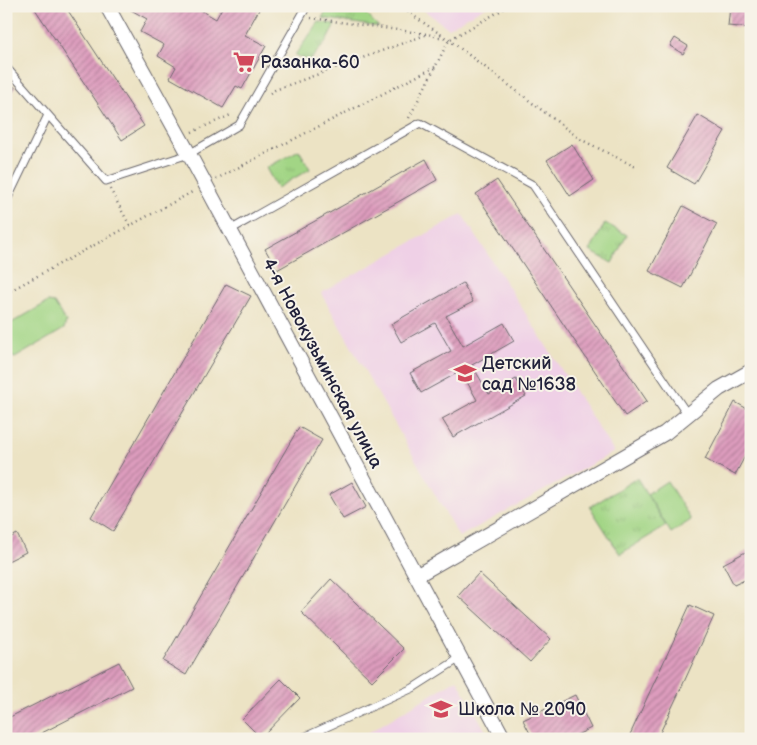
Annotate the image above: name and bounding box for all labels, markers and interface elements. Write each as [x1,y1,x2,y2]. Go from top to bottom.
supermarket icon: Разанка-60 [231,49,257,75]
place label: Разанка-60 [260,52,360,73]
street label: 4-я Новокузьминская улица [258,255,387,472]
place label: Детский сад №1638 [482,353,576,395]
school or university icon: Детский сад №1638 [452,360,478,386]
school or university icon: Школа № 2090 [428,696,454,722]
place label: Школа № 2090 [458,699,586,720]

